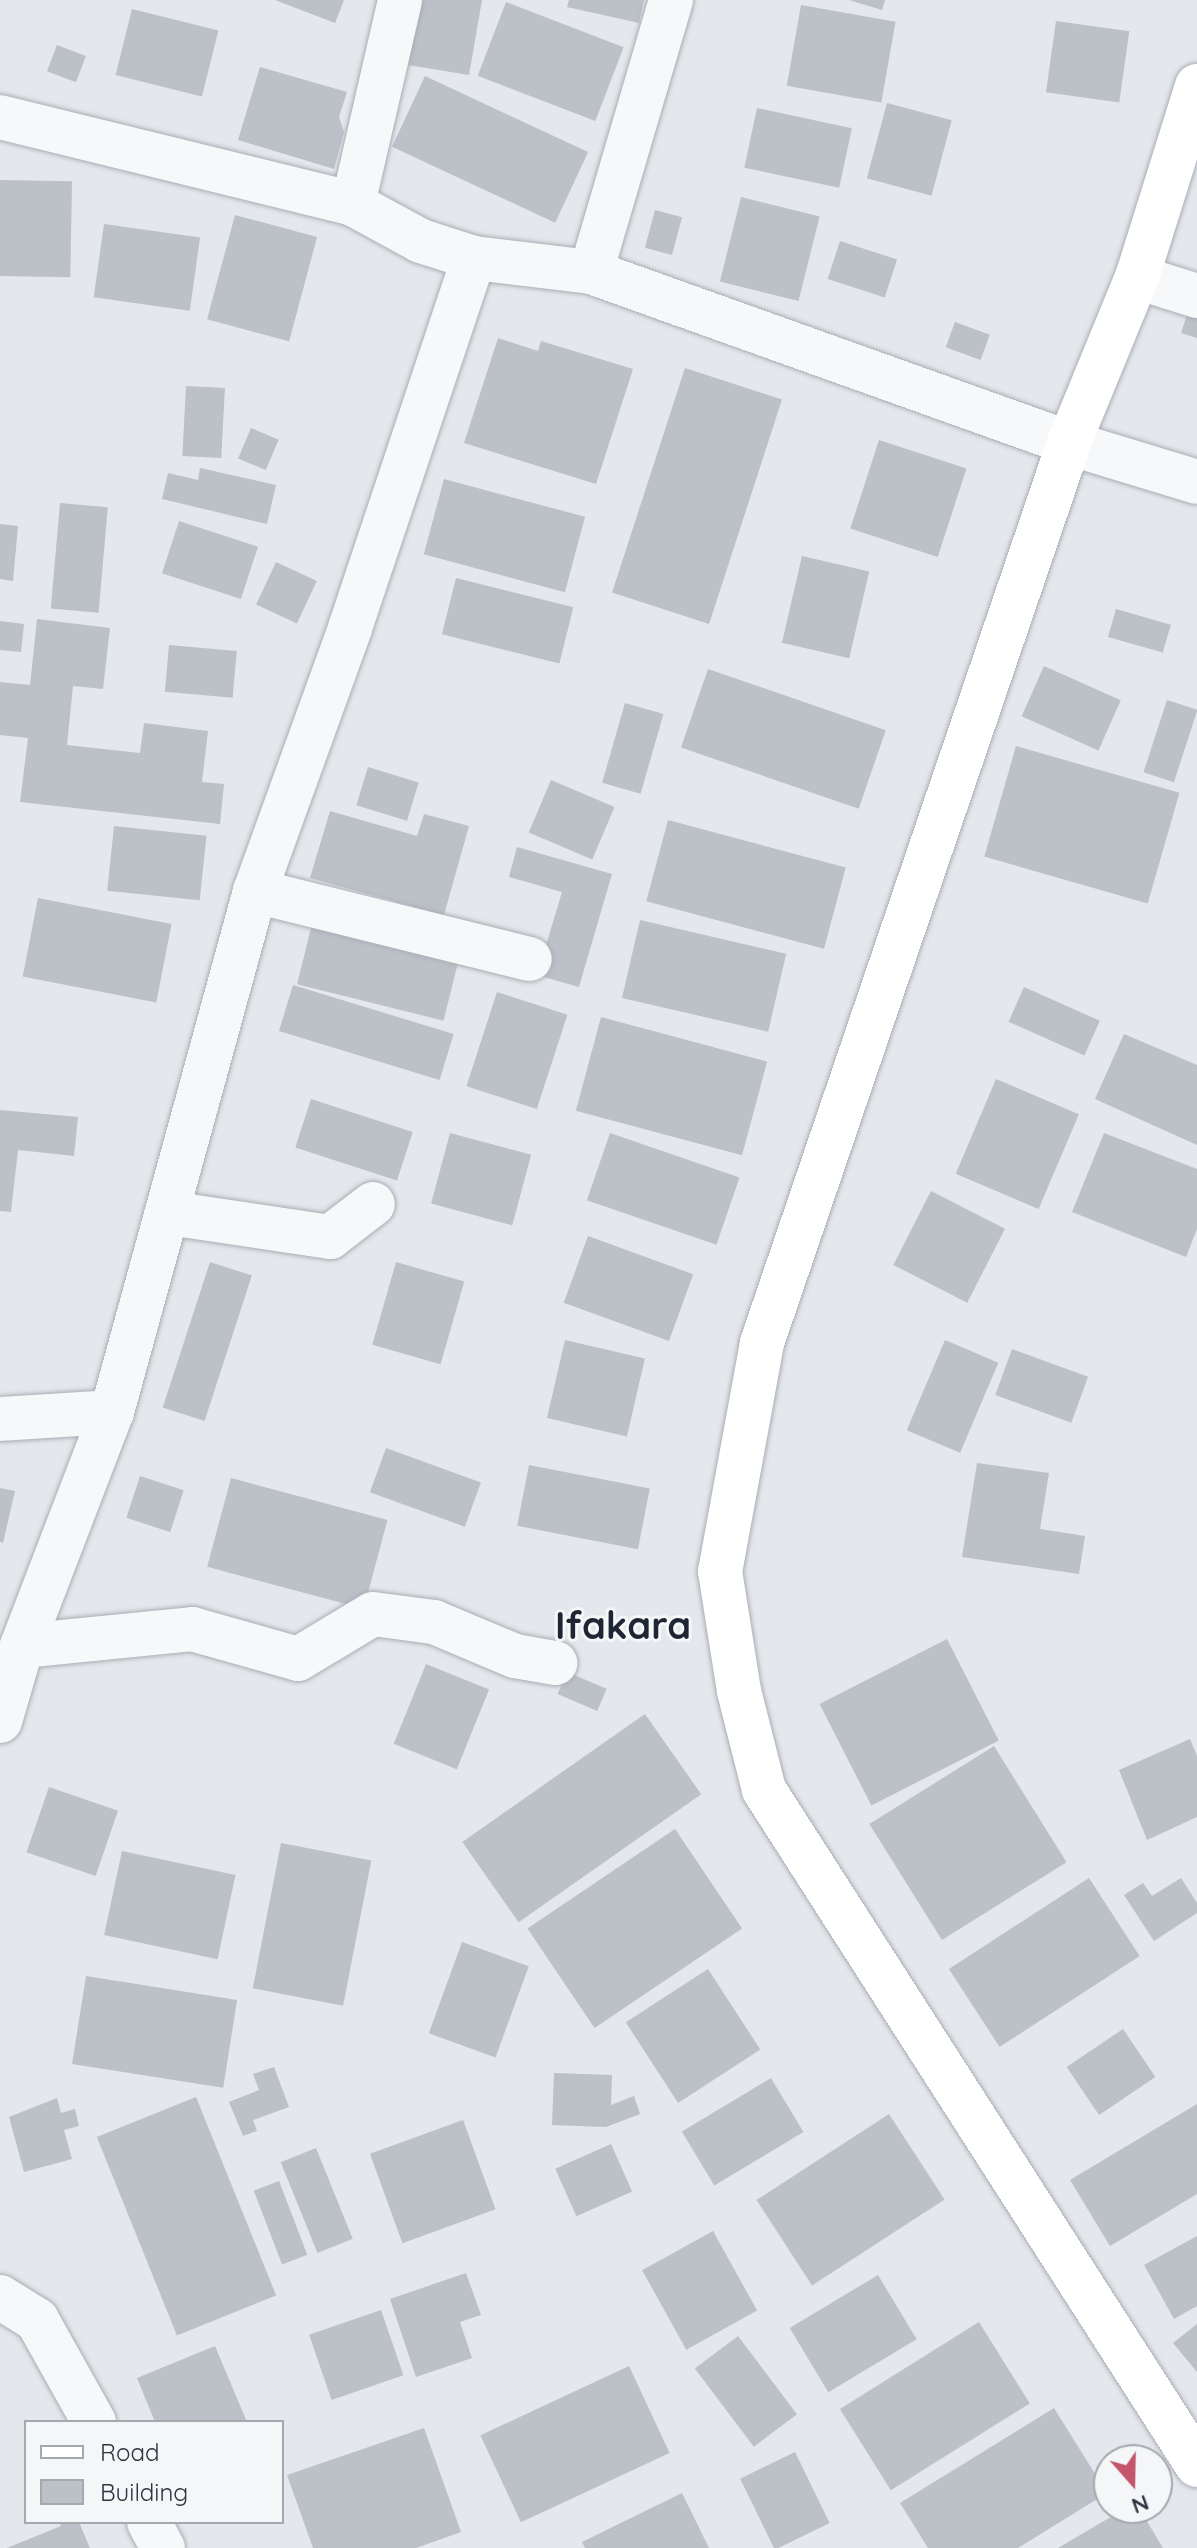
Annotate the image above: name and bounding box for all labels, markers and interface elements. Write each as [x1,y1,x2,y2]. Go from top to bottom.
district label: Ifakara [555,1603,691,1649]
legend [24,2420,284,2524]
text: Road [100,2437,160,2467]
north arrow [1093,2444,1173,2524]
text: Building [100,2477,188,2507]
text: N [1128,2489,1153,2521]

